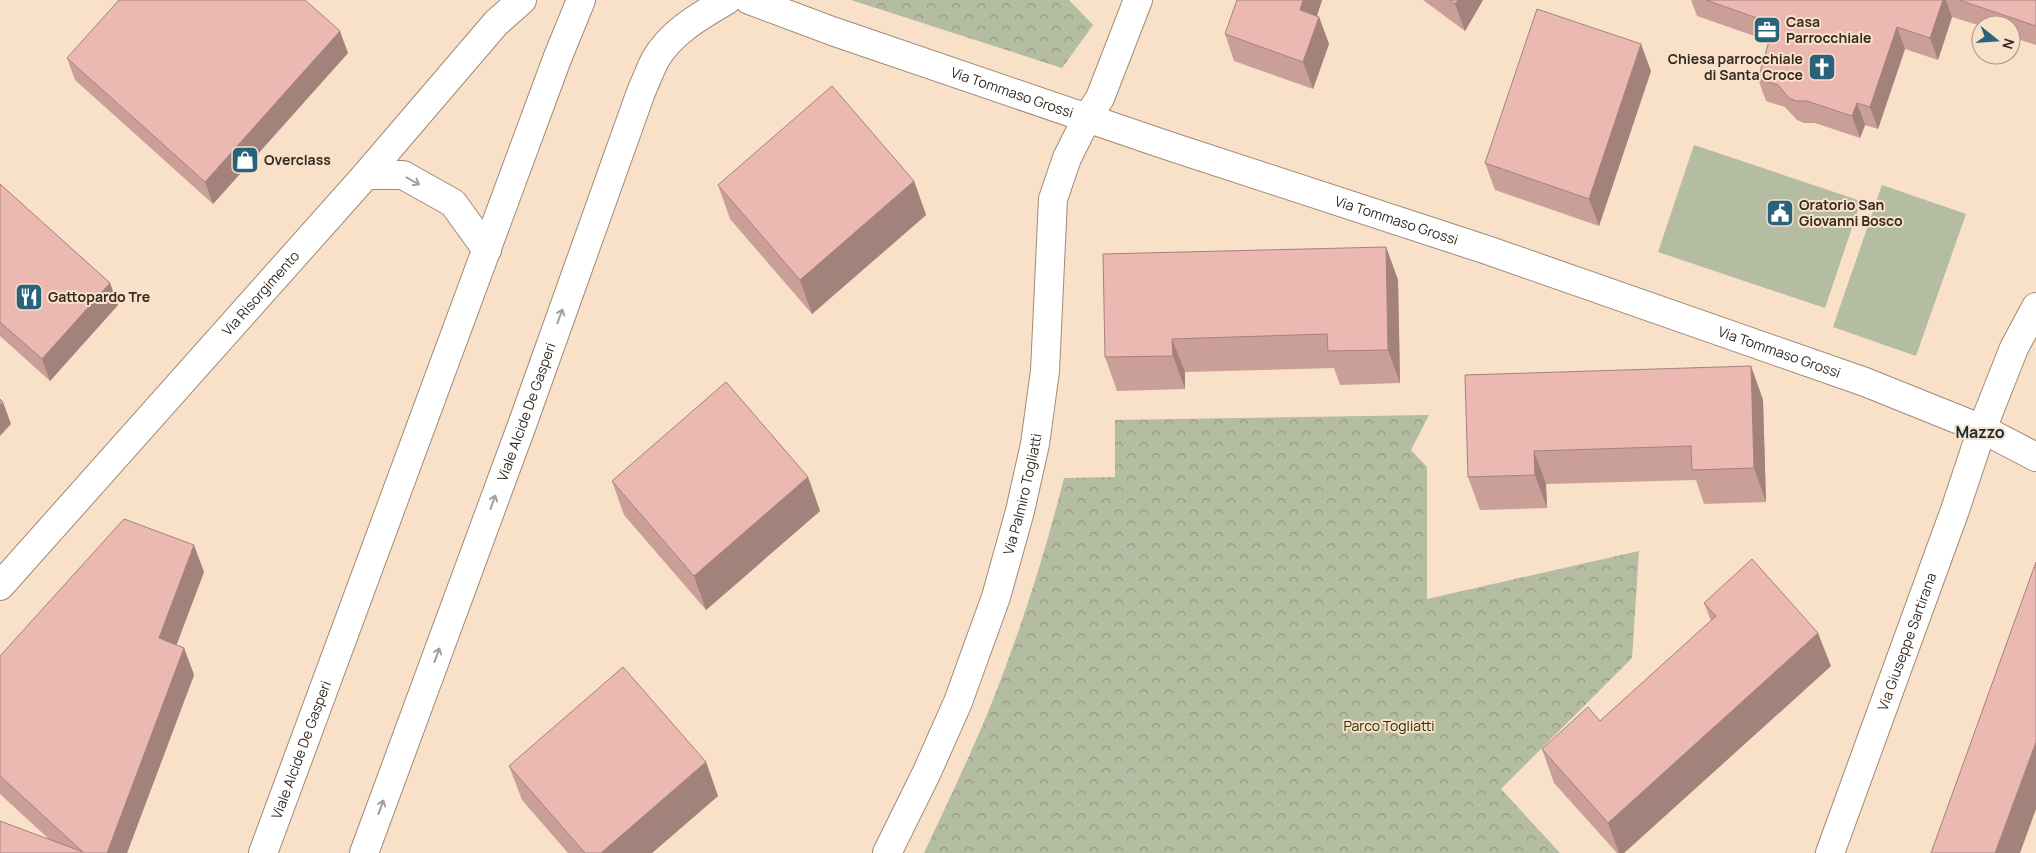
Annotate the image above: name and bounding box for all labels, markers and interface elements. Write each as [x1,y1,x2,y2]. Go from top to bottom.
place label: Casa Parrocchiale [1786,12,1872,47]
office icon: Casa Parrocchiale [1752,15,1782,45]
north arrow [1971,15,2021,65]
text: N [1998,36,2019,52]
place label: Chiesa parrocchiale di Santa Croce [1668,49,1803,84]
church icon: Chiesa parrocchiale di Santa Croce [1807,52,1837,82]
street label: Via Tommaso Grossi [948,62,1076,122]
shop icon: Overclass [230,145,260,175]
place label: Overclass [264,150,331,169]
one-way arrow [406,176,420,186]
street label: Via Tommaso Grossi [1333,191,1461,249]
place label: Oratorio San Giovanni Bosco [1799,195,1903,230]
public building icon: Oratorio San Giovanni Bosco [1765,198,1795,228]
street label: Via Risorgimento [217,246,303,340]
restaurant icon: Gattopardo Tre [14,282,44,312]
place label: Gattopardo Tre [48,287,150,306]
one-way arrow [556,309,565,325]
street label: Via Tommaso Grossi [1716,321,1843,382]
street label: Viale Alcide De Gasperi [492,340,560,484]
district label: Mazzo [1955,421,2005,443]
street label: Via Palmiro Togliatti [998,432,1045,557]
one-way arrow [489,495,498,510]
street label: Via Giuseppe Sartirana [1873,570,1940,713]
one-way arrow [433,648,442,663]
street label: Viale Alcide De Gasperi [266,678,335,821]
park label: Parco Togliatti [1343,716,1435,735]
one-way arrow [377,800,386,815]

